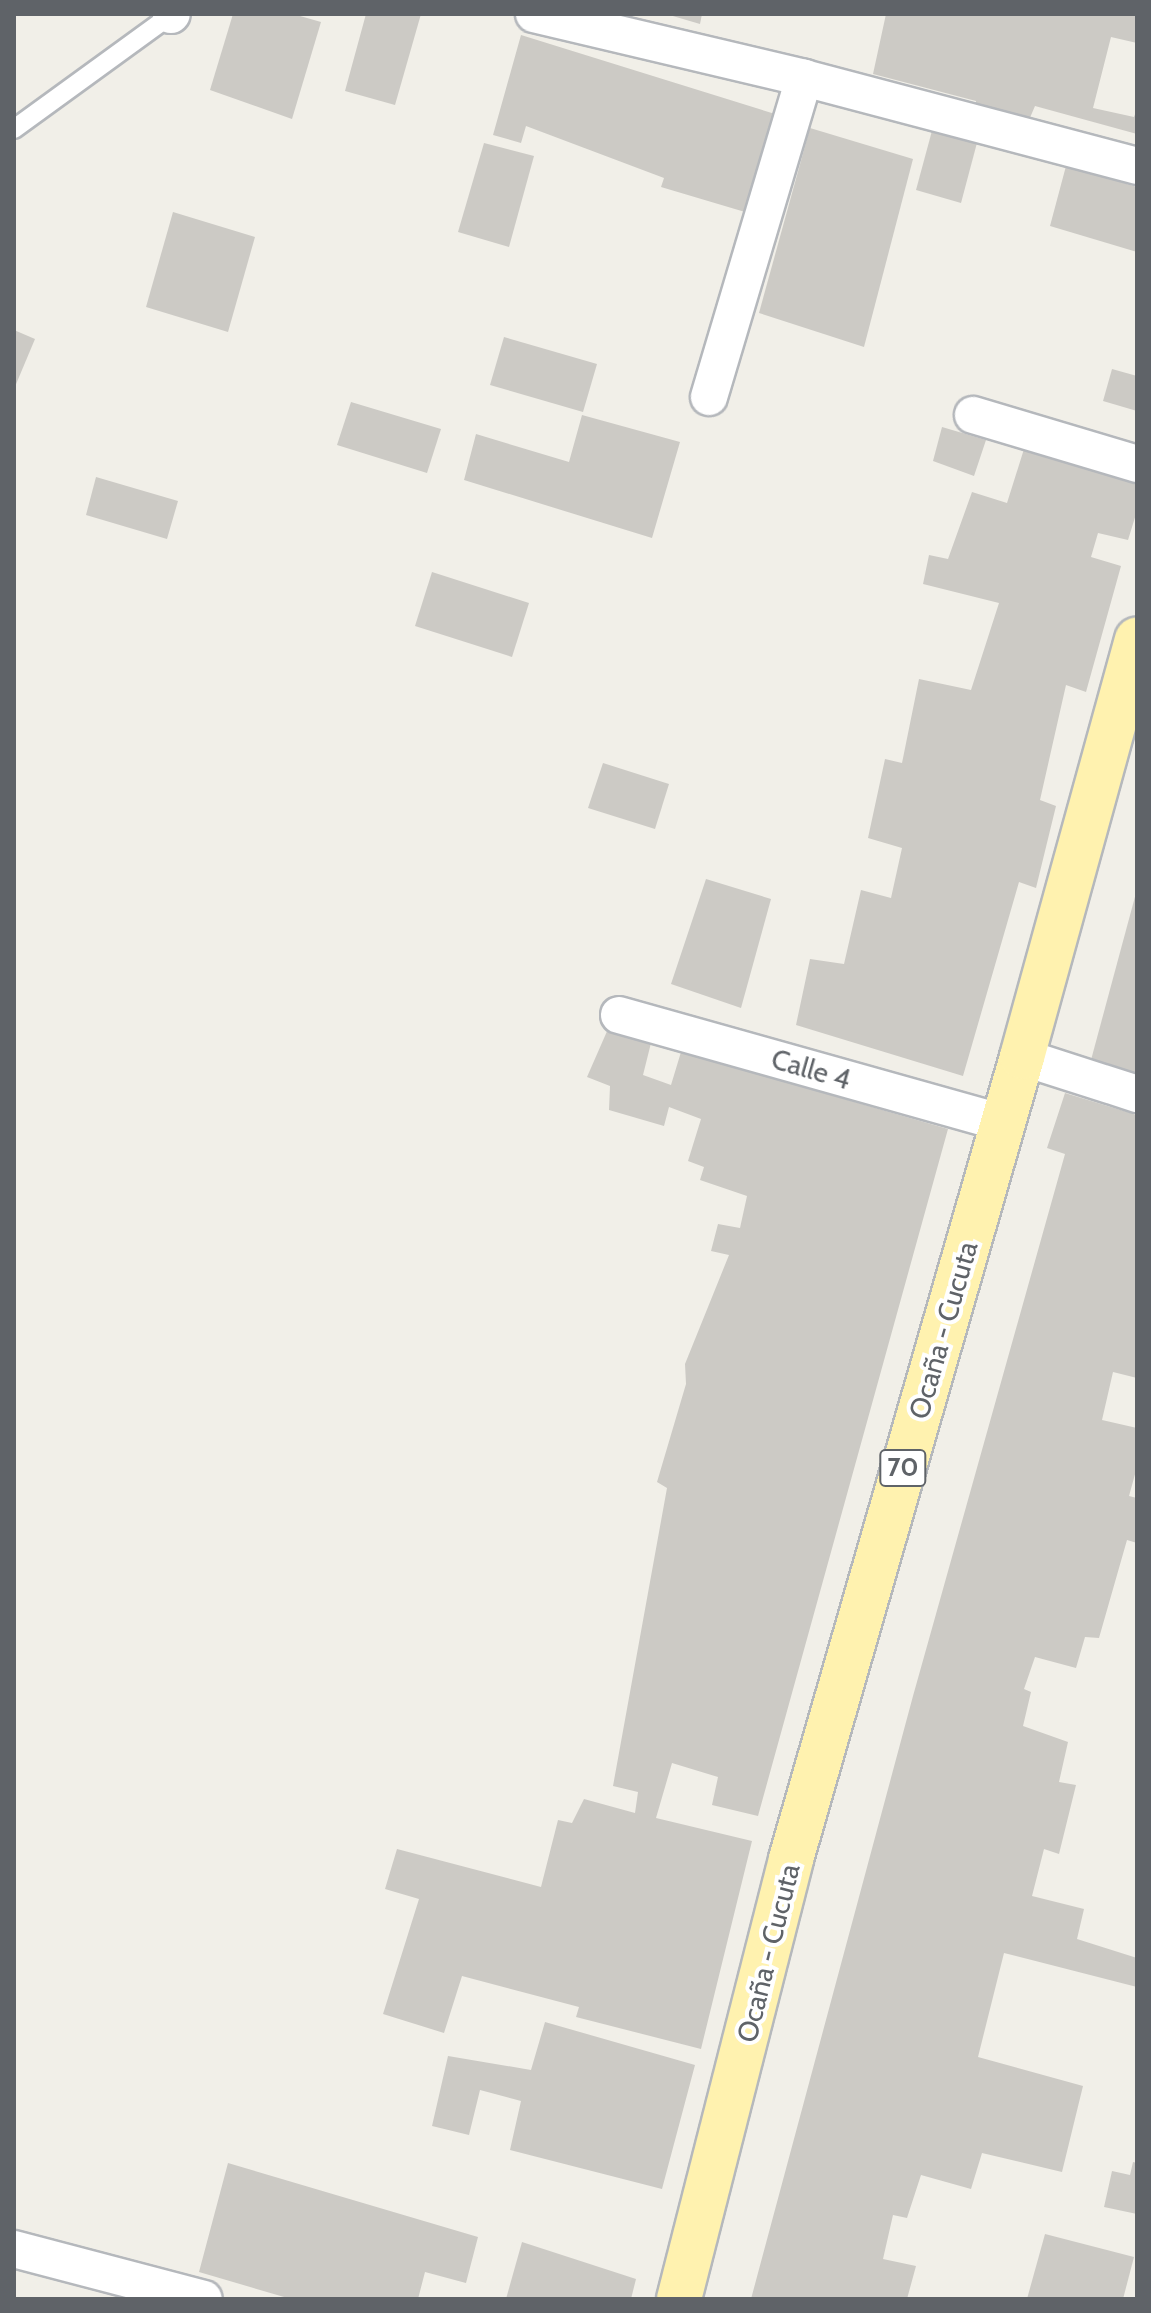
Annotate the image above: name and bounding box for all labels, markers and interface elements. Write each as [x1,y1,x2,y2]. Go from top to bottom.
street label: Calle 4 [768,1042,854,1096]
street label: Ocaña - Cucuta [902,1237,984,1423]
road number: 70 [879,1446,927,1490]
street label: Ocaña - Cucuta [730,1860,806,2046]

